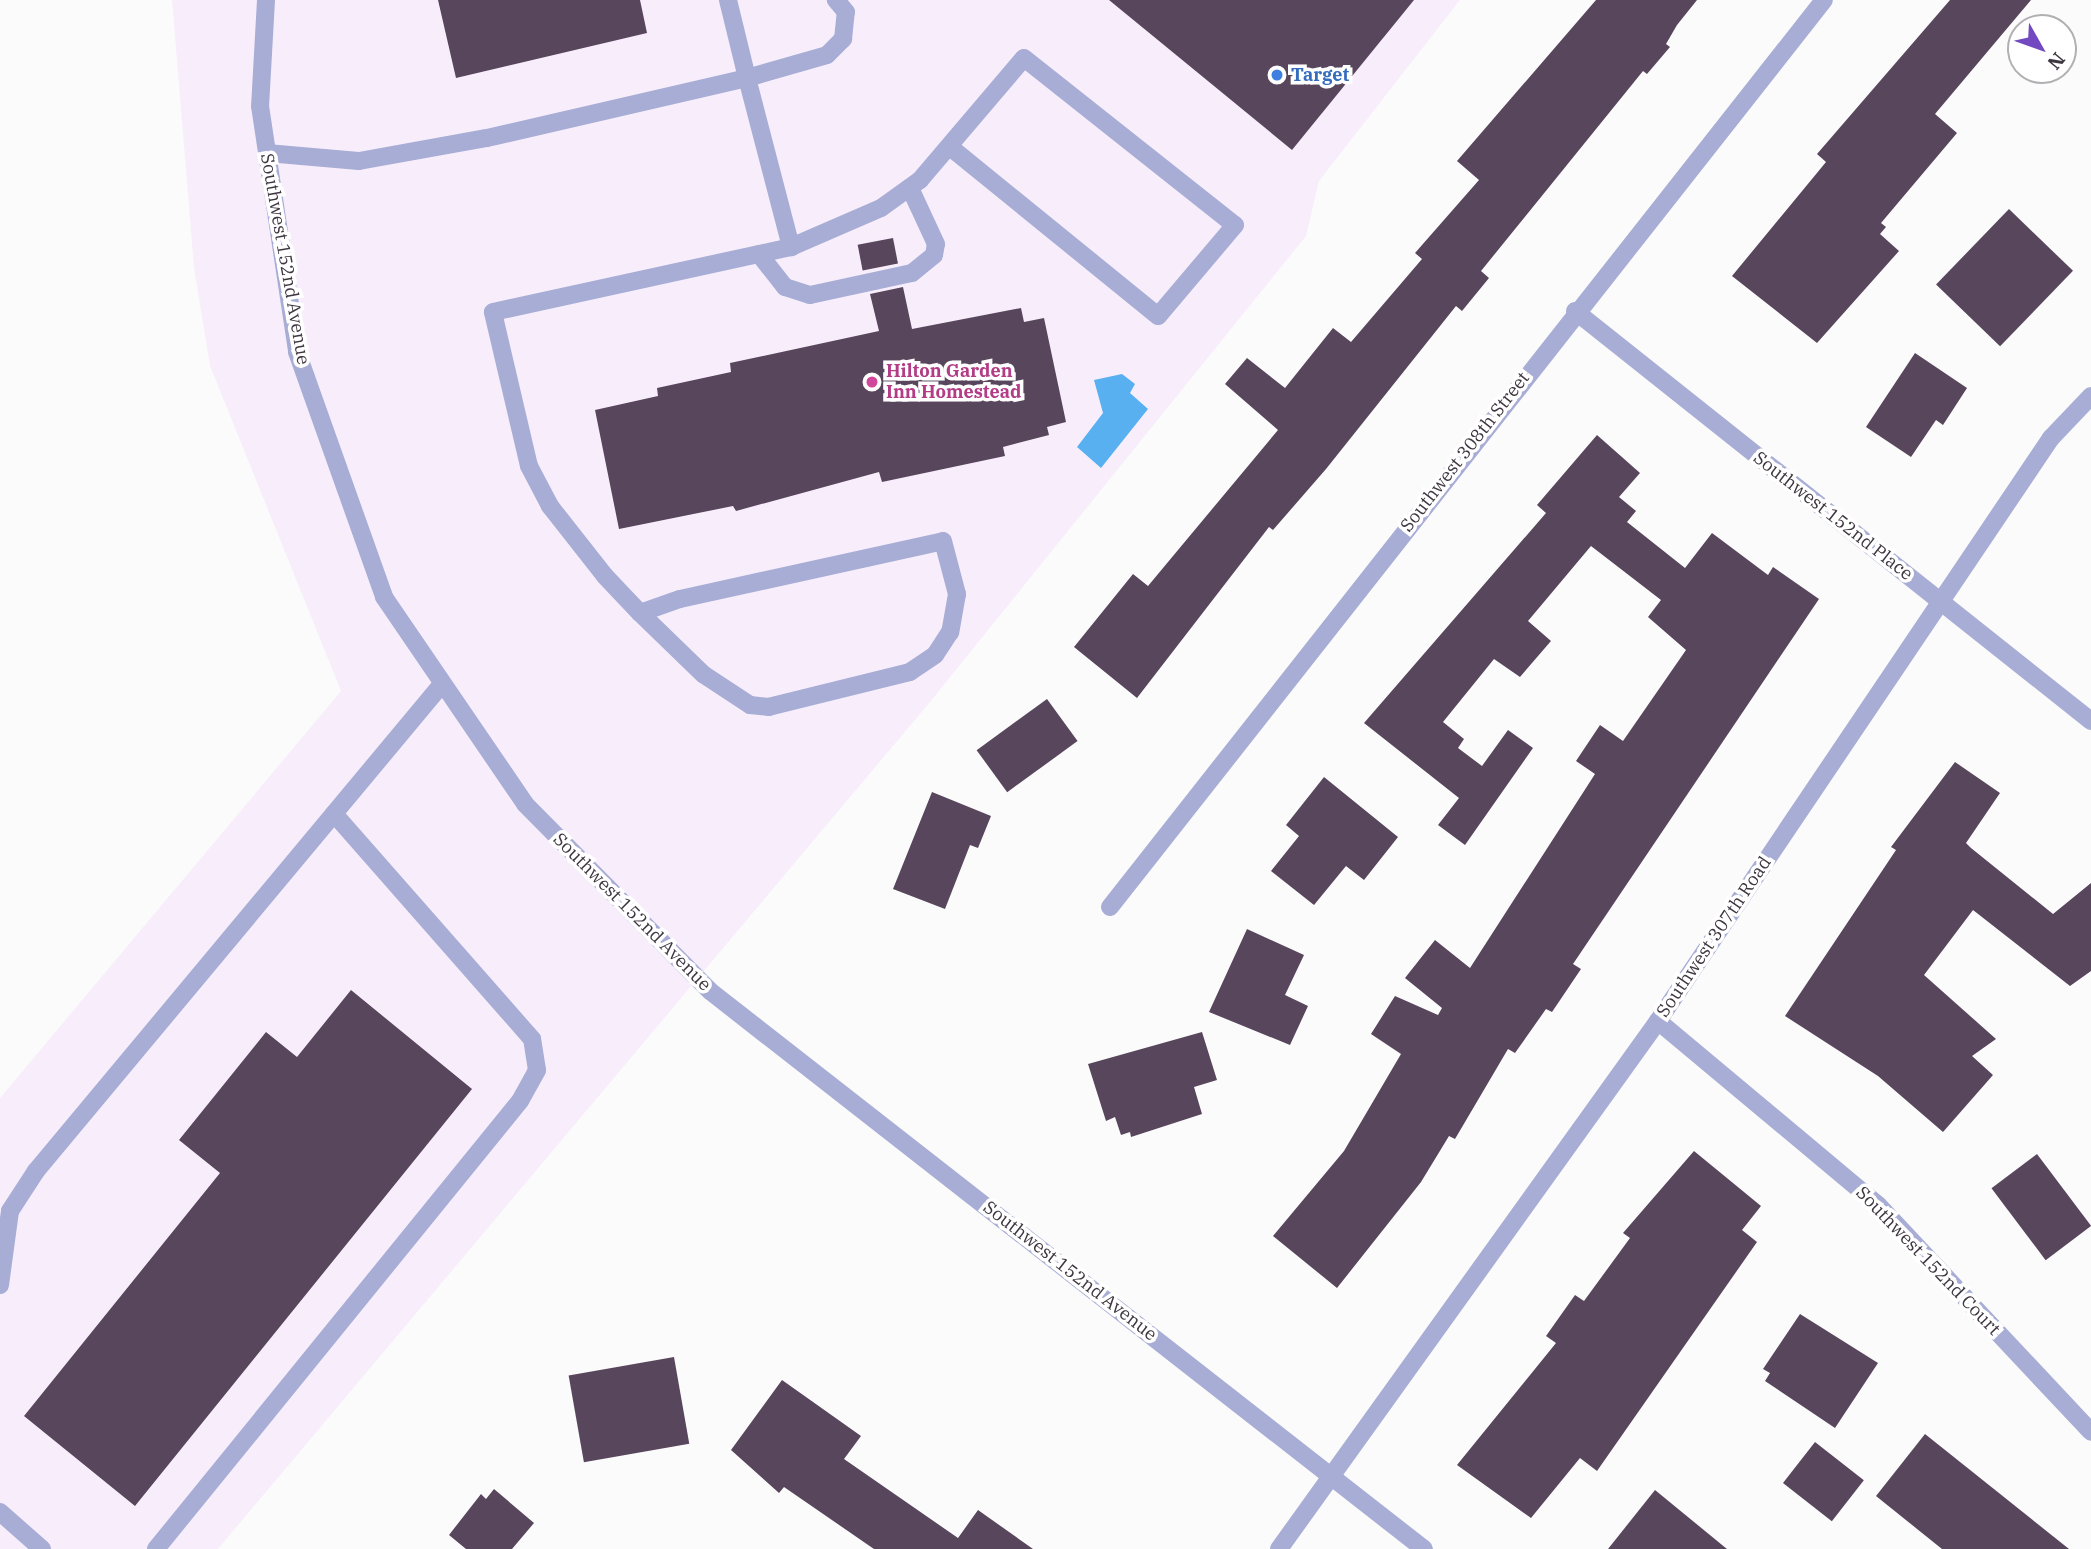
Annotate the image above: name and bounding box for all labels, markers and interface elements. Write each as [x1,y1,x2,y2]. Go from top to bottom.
north arrow [2007,14,2077,84]
text: N [2043,48,2071,75]
place label: Target [1291,64,1349,86]
marker: Target [1269,67,1285,83]
street label: Southwest 152nd Avenue [256,152,314,366]
place label: Hilton Garden Inn Homestead [886,361,1021,404]
street label: Southwest 308th Street [1396,368,1534,536]
marker: Hilton Garden Inn Homestead [864,374,880,390]
street label: Southwest 152nd Place [1749,447,1917,585]
street label: Southwest 152nd Avenue [549,829,715,995]
street label: Southwest 307th Road [1652,853,1776,1021]
street label: Southwest 152nd Court [1851,1182,2005,1340]
street label: Southwest 152nd Avenue [979,1197,1161,1345]

